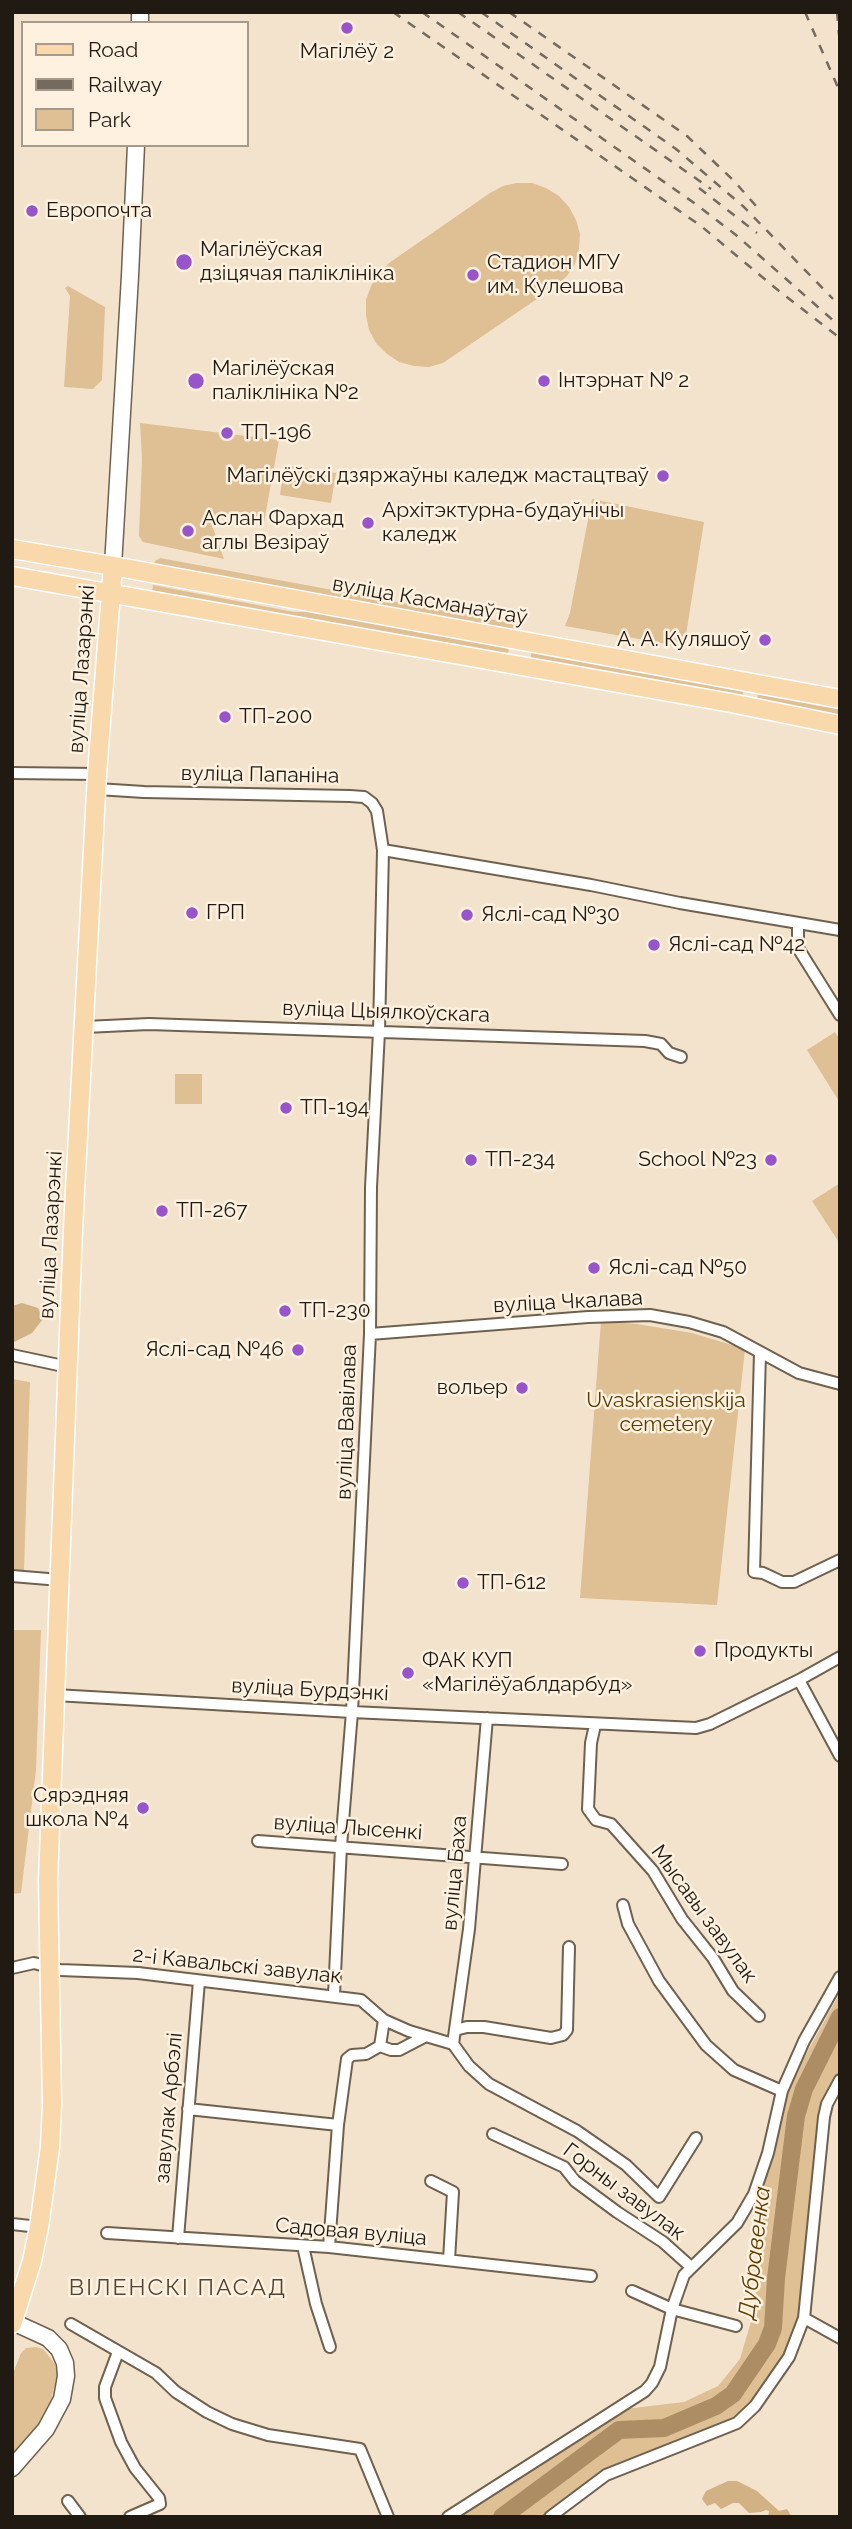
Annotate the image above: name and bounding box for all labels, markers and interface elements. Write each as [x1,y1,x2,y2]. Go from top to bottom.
marker: Магілёў 2 [339,20,355,36]
legend [21,21,248,147]
text: Road [88,37,138,62]
place label: Магілёў 2 [300,39,394,65]
text: Railway [88,72,162,97]
text: Park [88,107,131,132]
place label: Европочта [46,198,152,224]
marker: Европочта [24,203,40,219]
place label: Магілёўская дзіцячая паліклініка [200,237,394,287]
place label: Стадион МГУ им. Кулешова [487,250,624,300]
marker: Магілёўская дзіцячая паліклініка [174,252,194,272]
marker: Стадион МГУ им. Кулешова [465,267,481,283]
place label: Магілёўская паліклініка №2 [212,356,359,406]
place label: Інтэрнат № 2 [558,368,689,394]
marker: Магілёўская паліклініка №2 [186,371,206,391]
marker: Інтэрнат № 2 [536,373,552,389]
place label: ТП-196 [241,420,311,446]
marker: ТП-196 [219,425,235,441]
place label: Магілёўскі дзяржаўны каледж мастацтваў [227,463,649,489]
marker: Магілёўскі дзяржаўны каледж мастацтваў [655,468,671,484]
place label: Архітэктурна-будаўнічы каледж [382,498,624,548]
place label: Аслан Фархад аглы Везіраў [202,506,344,556]
marker: Архітэктурна-будаўнічы каледж [360,515,376,531]
marker: Аслан Фархад аглы Везіраў [180,523,196,539]
street label: вуліца Касманаўтаў [330,571,530,631]
street label: вуліца Лазарэнкі [64,584,100,754]
place label: А. А. Куляшоў [617,627,751,653]
marker: А. А. Куляшоў [757,632,773,648]
place label: ТП-200 [239,704,312,730]
marker: ТП-200 [217,709,233,725]
street label: вуліца Папаніна [181,761,339,789]
place label: ГРП [206,900,245,926]
place label: Яслі-сад №30 [481,902,620,928]
marker: ГРП [184,905,200,921]
marker: Яслі-сад №30 [459,907,475,923]
place label: Яслі-сад №42 [668,932,805,958]
marker: Яслі-сад №42 [646,937,662,953]
street label: вуліца Цыялкоўскага [282,996,490,1028]
place label: ТП-194 [300,1095,369,1121]
marker: ТП-194 [278,1100,294,1116]
place label: ТП-234 [485,1147,555,1173]
place label: School №23 [638,1147,757,1173]
street label: вуліца Лазарэнкі [34,1150,68,1320]
marker: ТП-234 [463,1152,479,1168]
marker: School №23 [763,1152,779,1168]
place label: ТП-267 [176,1198,247,1224]
marker: ТП-267 [154,1203,170,1219]
place label: Яслі-сад №50 [608,1255,747,1281]
marker: Яслі-сад №50 [586,1260,602,1276]
street label: вуліца Чкалава [492,1285,644,1319]
place label: ТП-230 [299,1298,371,1324]
marker: ТП-230 [277,1303,293,1319]
place label: Яслі-сад №46 [145,1337,284,1363]
marker: Яслі-сад №46 [290,1342,306,1358]
street label: вуліца Вавілава [332,1344,362,1500]
place label: вольер [437,1375,508,1401]
marker: вольер [514,1380,530,1396]
park label: Uvaskrasienskija cemetery [586,1388,746,1438]
place label: ТП-612 [477,1570,546,1596]
marker: ТП-612 [455,1575,471,1591]
place label: Продукты [714,1638,813,1664]
marker: Продукты [692,1643,708,1659]
place label: ФАК КУП «Магілёўаблдарбуд» [422,1648,633,1698]
marker: ФАК КУП «Магілёўаблдарбуд» [400,1665,416,1681]
street label: вуліца Бурдэнкі [231,1673,389,1707]
place label: Сярэдняя школа №4 [25,1783,129,1833]
marker: Сярэдняя школа №4 [135,1800,151,1816]
street label: вуліца Лысенкі [273,1810,423,1846]
street label: вуліца Баха [437,1815,473,1931]
street label: Мысавы завулак [645,1840,763,1988]
street label: 2-і Кавальскі завулак [131,1943,343,1989]
street label: завулак Арбэлі [150,2031,188,2185]
street label: Горны завулак [558,2138,690,2246]
water label: Дубравенка [733,2185,777,2321]
street label: Садовая вуліца [274,2213,428,2251]
district label: ВІЛЕНСКІ ПАСАД [71,2274,285,2302]

